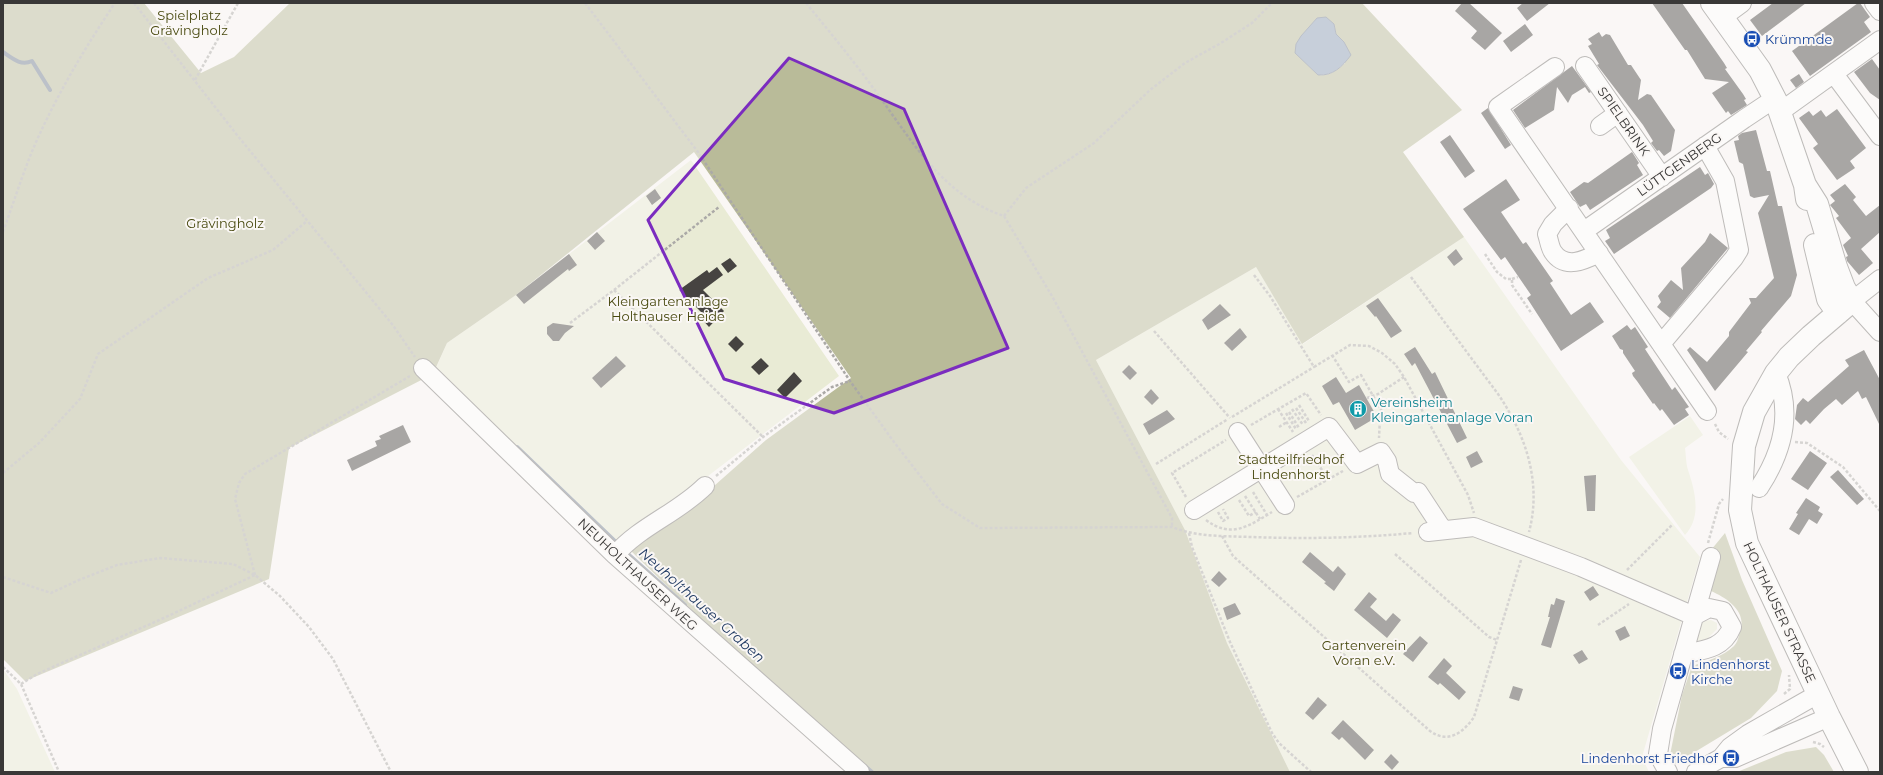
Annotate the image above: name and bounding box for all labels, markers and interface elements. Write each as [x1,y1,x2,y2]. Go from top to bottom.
park label: Spielplatz Grävingholz [150,7,228,38]
bus stop icon: Krümmde [1742,29,1762,49]
place label: Krümmde [1765,31,1832,47]
street label: SPIELBRINK [1594,83,1654,159]
street label: LÜTTGENBERG [1634,129,1724,199]
park label: Grävingholz [186,215,264,231]
park label: Kleingartenanlage Holthauser Heide [608,293,729,324]
place label: Vereinsheim Kleingartenanlage Voran [1371,394,1533,425]
building icon: Vereinsheim Kleingartenanlage Voran [1348,399,1368,419]
park label: Stadtteilfriedhof Lindenhorst [1238,451,1344,482]
street label: NEUHOLTHAUSER WEG [575,514,701,634]
street label: HOLTHAUSER STRASSE [1740,539,1820,685]
water label: Neuholthauser Graben [635,544,769,666]
park label: Gartenverein Voran e.V. [1322,637,1406,668]
place label: Lindenhorst Kirche [1691,656,1770,687]
bus stop icon: Lindenhorst Kirche [1668,661,1688,681]
bus stop icon: Lindenhorst Friedhof [1721,748,1741,768]
place label: Lindenhorst Friedhof [1581,750,1719,766]

